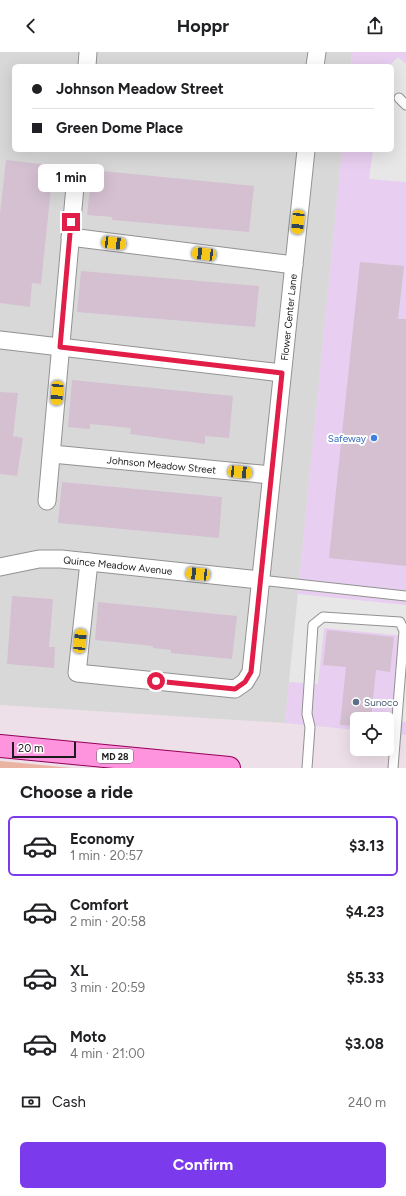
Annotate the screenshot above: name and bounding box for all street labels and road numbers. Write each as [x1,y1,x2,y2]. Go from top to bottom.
street label: Flower Center Lane [277,273,299,361]
street label: Johnson Meadow Street [106,453,217,476]
street label: Quince Meadow Avenue [63,553,174,577]
road number: MD 28 [97,749,133,763]

